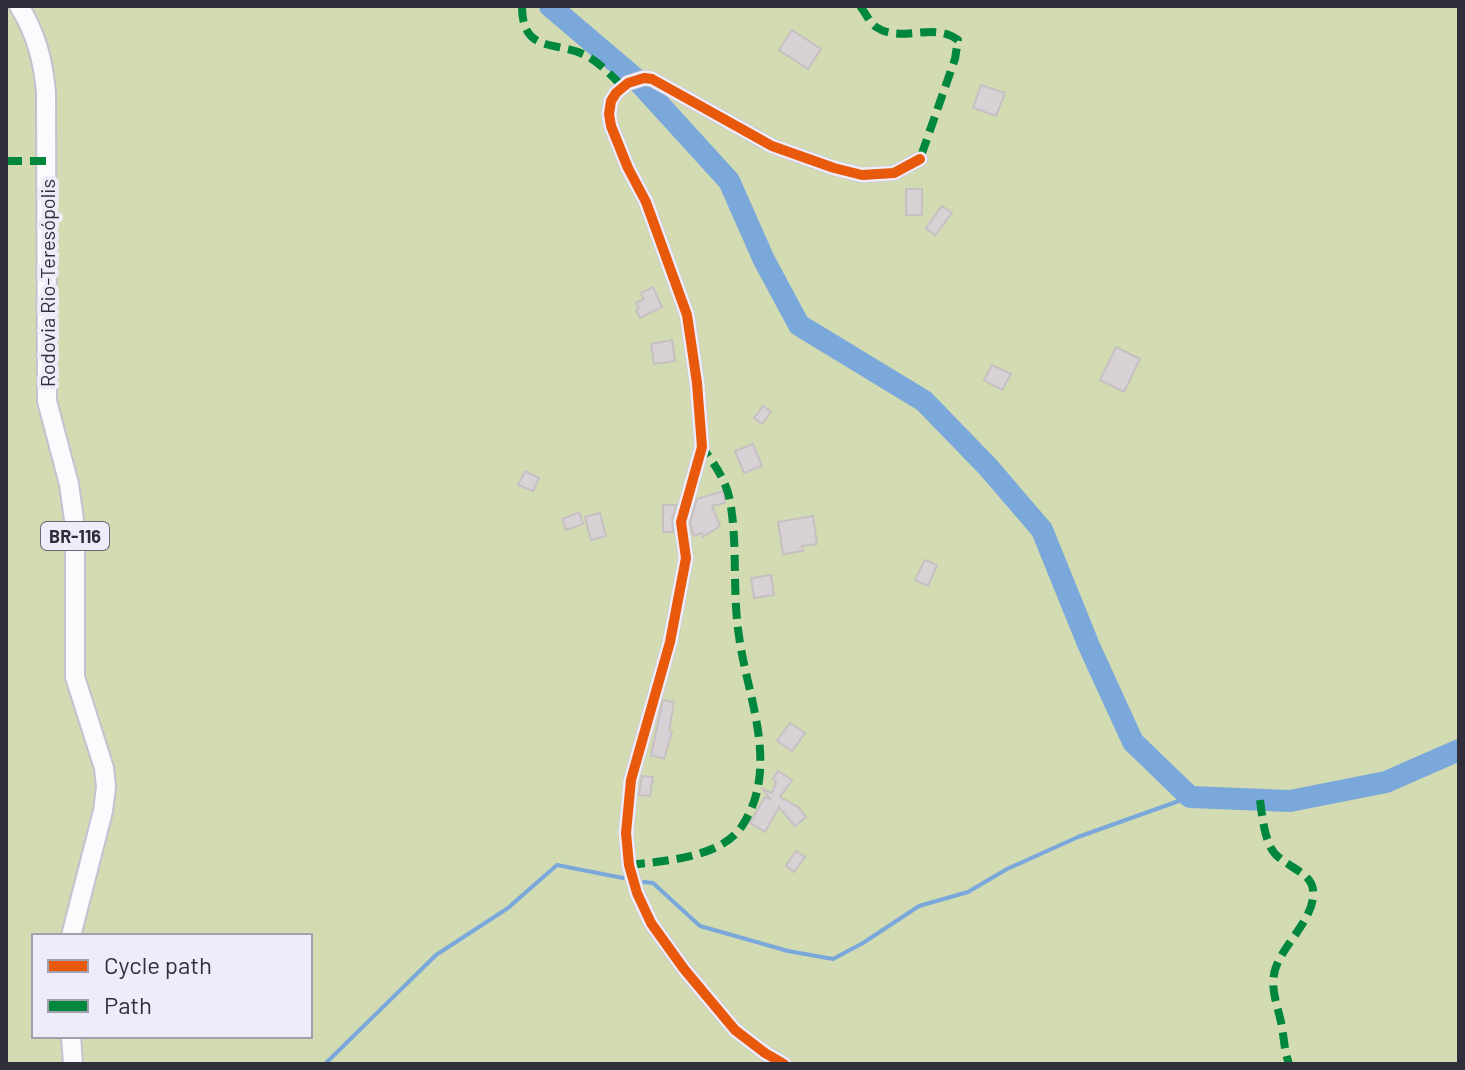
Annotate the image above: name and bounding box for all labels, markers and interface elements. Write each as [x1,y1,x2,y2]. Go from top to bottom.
street label: Rodovia Rio-Teresópolis [35,179,59,387]
road number: BR-116 [41,522,109,550]
legend [32,934,312,1038]
text: Cycle path [104,950,212,979]
text: Path [104,990,152,1019]

